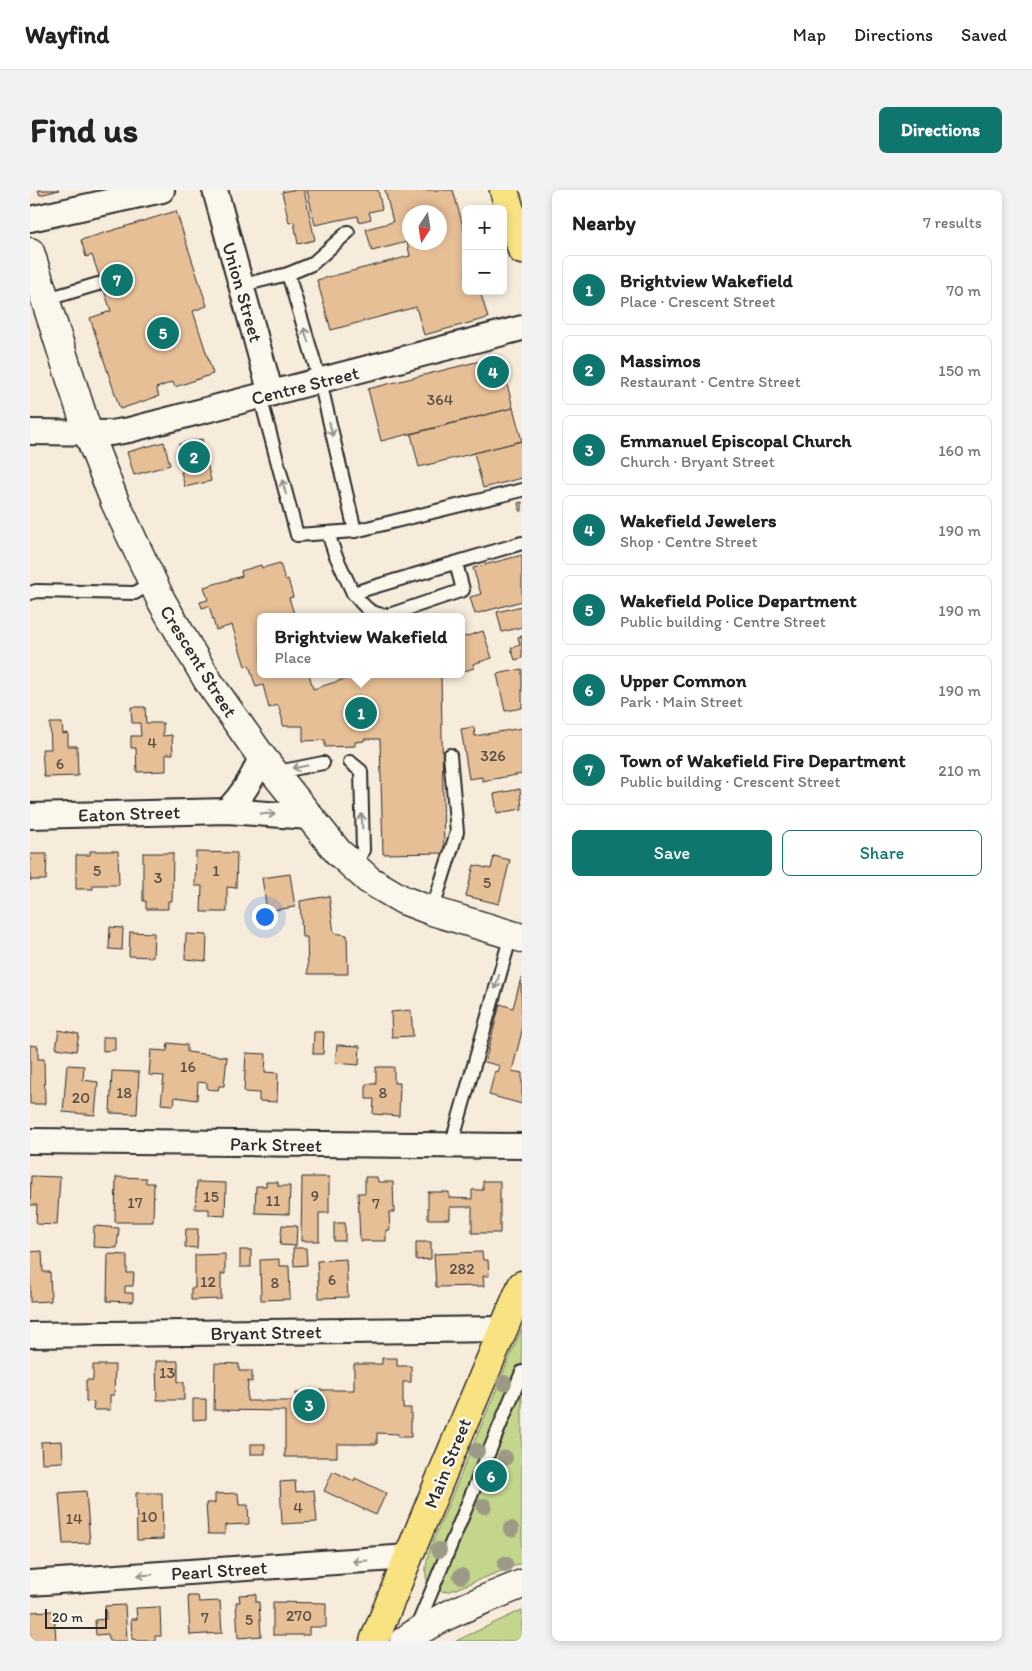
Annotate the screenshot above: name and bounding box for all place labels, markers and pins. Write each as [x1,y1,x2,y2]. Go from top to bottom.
pin: 7 [101,261,133,299]
pin: 5 [147,314,179,352]
pin: 4 [477,353,509,391]
pin: 2 [178,438,210,476]
pin: 1 [345,694,377,732]
pin: 3 [293,1386,325,1424]
pin: 6 [475,1457,507,1495]

